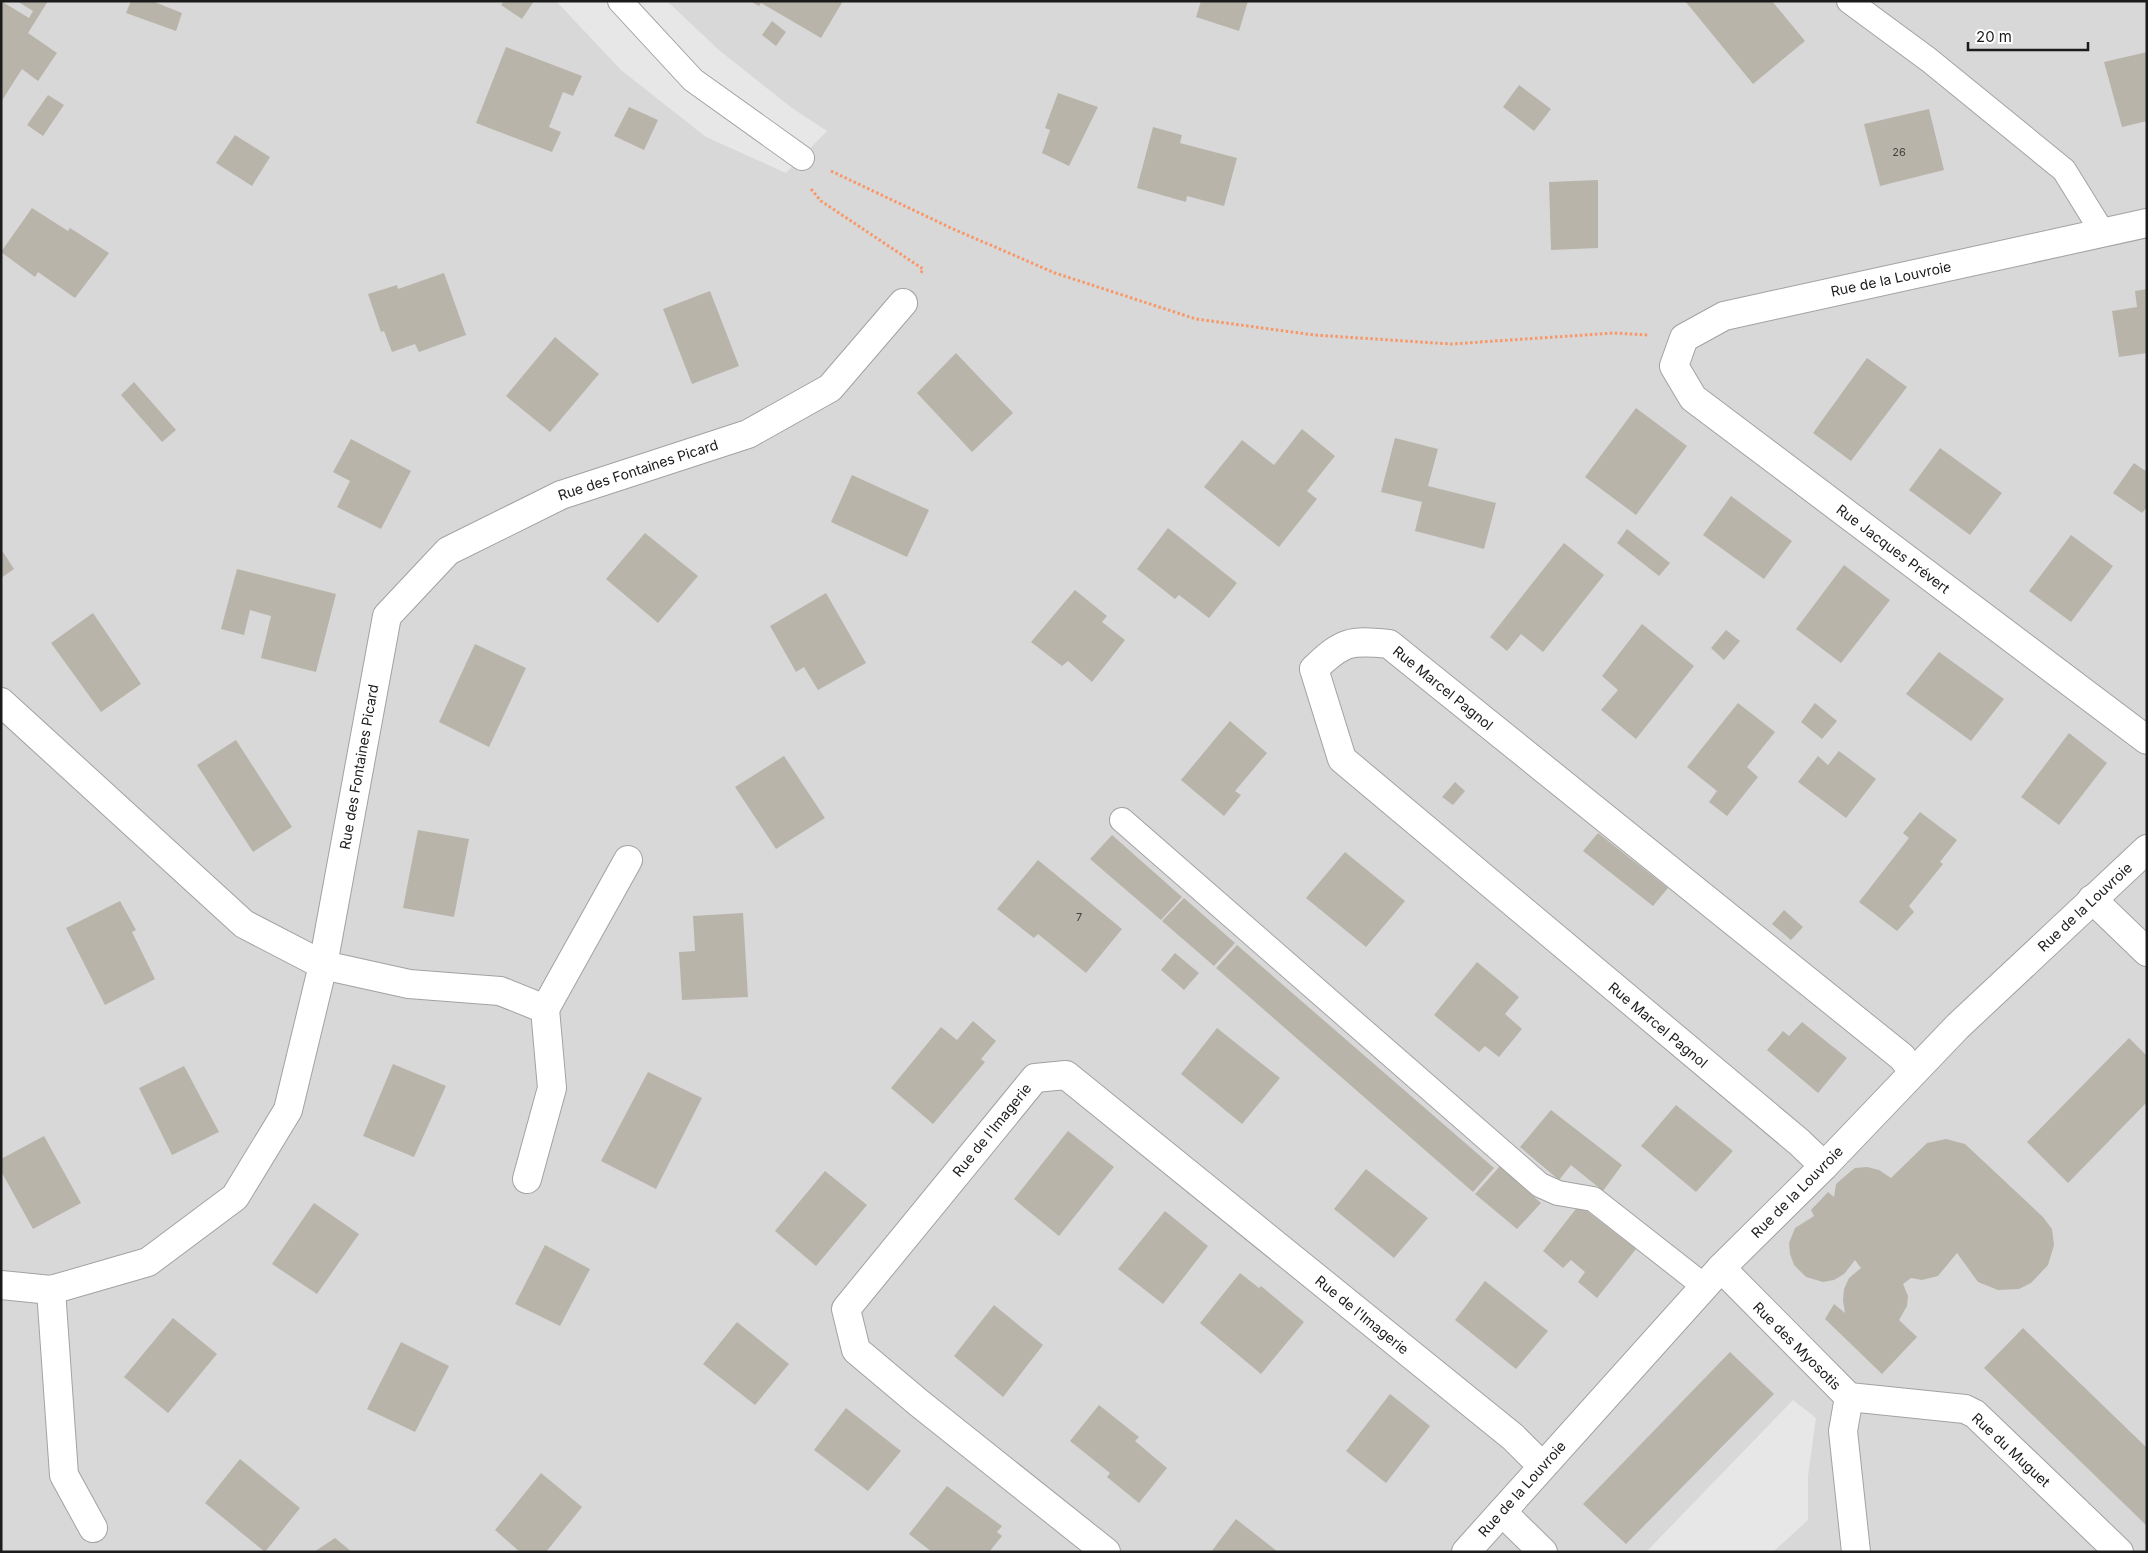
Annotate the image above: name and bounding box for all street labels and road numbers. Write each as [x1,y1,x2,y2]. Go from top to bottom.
street label: Rue de la Louvroie [1829,257,1953,300]
street label: Rue des Fontaines Picard [556,436,720,503]
street label: Rue Jacques Prévert [1833,501,1954,597]
street label: Rue Marcel Pagnol [1390,642,1497,733]
street label: Rue des Fontaines Picard [336,683,381,851]
street label: Rue de la Louvroie [2034,859,2135,955]
street label: Rue Marcel Pagnol [1605,978,1711,1071]
street label: Rue de l'Imagerie [949,1080,1035,1180]
street label: Rue de la Louvroie [1747,1142,1846,1241]
street label: Rue de l'Imagerie [1312,1272,1412,1358]
street label: Rue des Myosotis [1750,1298,1845,1393]
street label: Rue du Muguet [1969,1409,2054,1490]
street label: Rue de la Louvroie [1474,1437,1569,1540]

